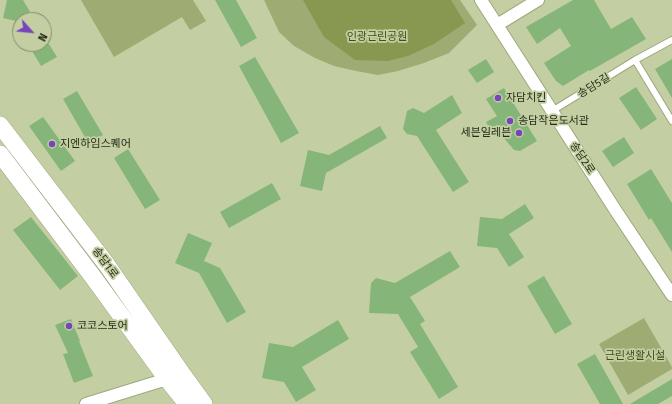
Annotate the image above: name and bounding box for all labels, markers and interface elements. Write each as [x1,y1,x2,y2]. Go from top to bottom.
north arrow [12,12,52,52]
park label: 인광근린공원 [347,30,407,44]
text: N [35,31,50,43]
street label: 송담5길 [575,71,613,101]
place label: 자담치킨 [506,91,546,105]
marker: 자담치킨 [493,93,503,103]
place label: 송담작은도서관 [518,114,589,128]
marker: 송담작은도서관 [505,116,515,126]
place label: 세븐일레븐 [460,126,511,140]
marker: 세븐일레븐 [514,128,524,138]
place label: 지엔하임스퀘어 [60,137,131,151]
marker: 지엔하임스퀘어 [47,139,57,149]
street label: 송담2로 [567,139,597,177]
street label: 송담1로 [89,245,121,281]
place label: 코코스토어 [77,319,128,333]
marker: 코코스토어 [64,321,74,331]
park label: 근린생활시설 [605,349,665,363]

